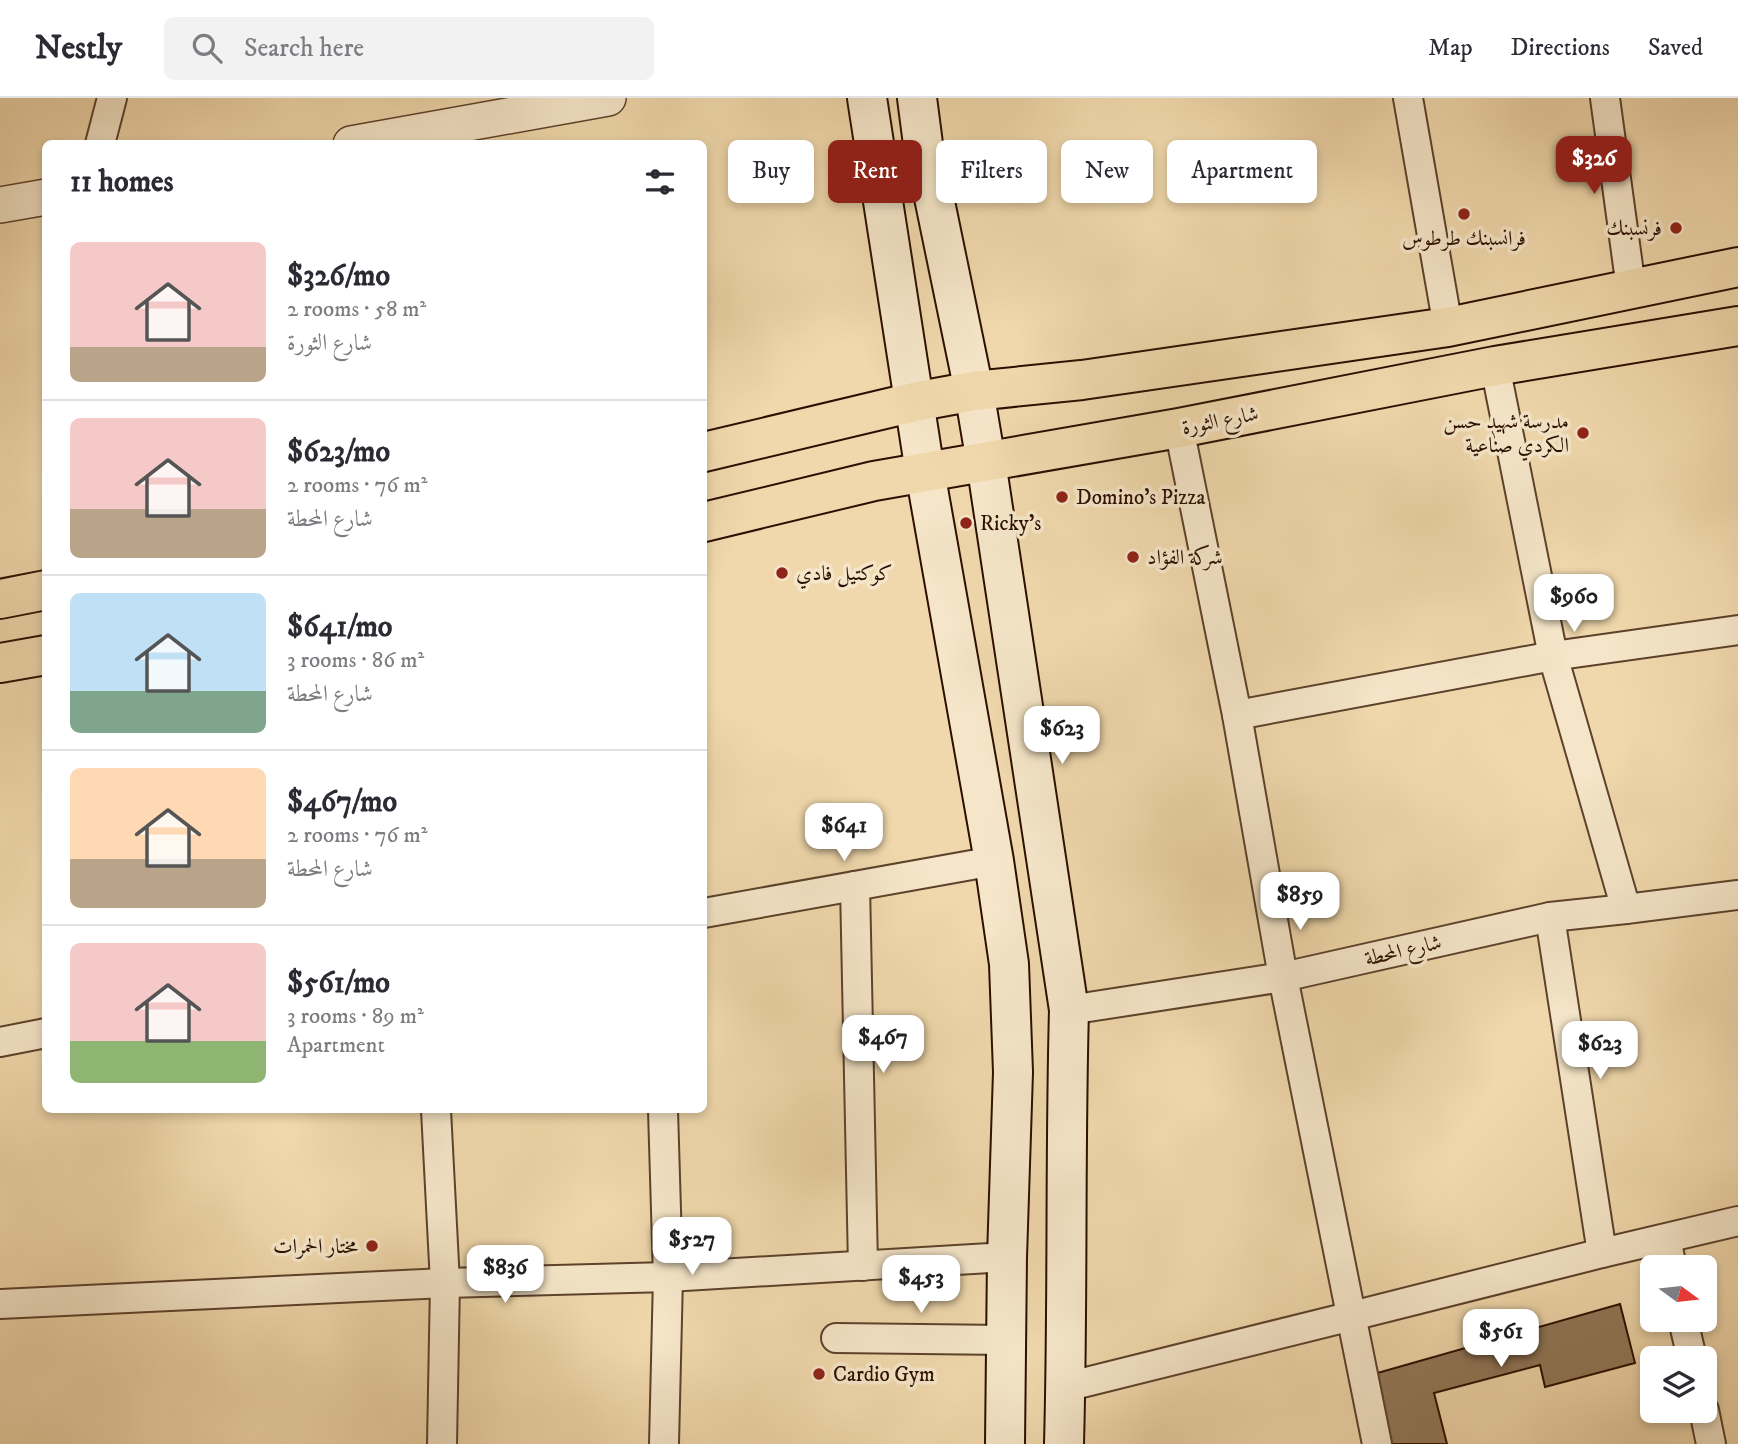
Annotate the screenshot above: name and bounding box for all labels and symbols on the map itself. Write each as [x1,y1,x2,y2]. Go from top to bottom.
pin: $326 [1553,136,1635,196]
marker: فرانسبنك طرطوس [1456,206,1472,222]
place label: فرنسبنك [1606,216,1662,242]
marker: فرنسبنك [1668,220,1684,236]
place label: فرانسبنك طرطوس [1402,226,1526,252]
street label: شارع الثورة [1180,401,1262,445]
place label: مدرسة شهيد حسن الكردي صناعية [1443,409,1569,461]
marker: مدرسة شهيد حسن الكردي صناعية [1575,425,1591,441]
place label: Domino's Pizza [1076,485,1206,511]
marker: Domino's Pizza [1054,489,1070,505]
place label: Ricky’s [980,511,1041,537]
marker: Ricky’s [958,515,974,531]
place label: شركة الفؤاد [1147,544,1223,571]
marker: شركة الفؤاد [1125,549,1141,565]
place label: كوكتيل فادي [796,561,893,589]
marker: كوكتيل فادي [774,565,790,581]
pin: $960 [1533,574,1615,634]
pin: $623 [1021,706,1103,766]
pin: $641 [803,804,885,863]
pin: $859 [1259,872,1341,932]
street label: شارع المحطة [1362,929,1445,976]
pin: $467 [842,1016,924,1075]
pin: $623 [1559,1021,1641,1081]
pin: $527 [651,1218,733,1277]
place label: مختار الحمرات [273,1234,358,1260]
marker: مختار الحمرات [364,1238,380,1254]
pin: $836 [464,1246,546,1305]
north arrow [1640,1255,1717,1332]
pin: $453 [880,1256,962,1315]
pin: $561 [1460,1310,1542,1369]
place label: Cardio Gym [833,1362,935,1388]
marker: Cardio Gym [811,1366,827,1382]

